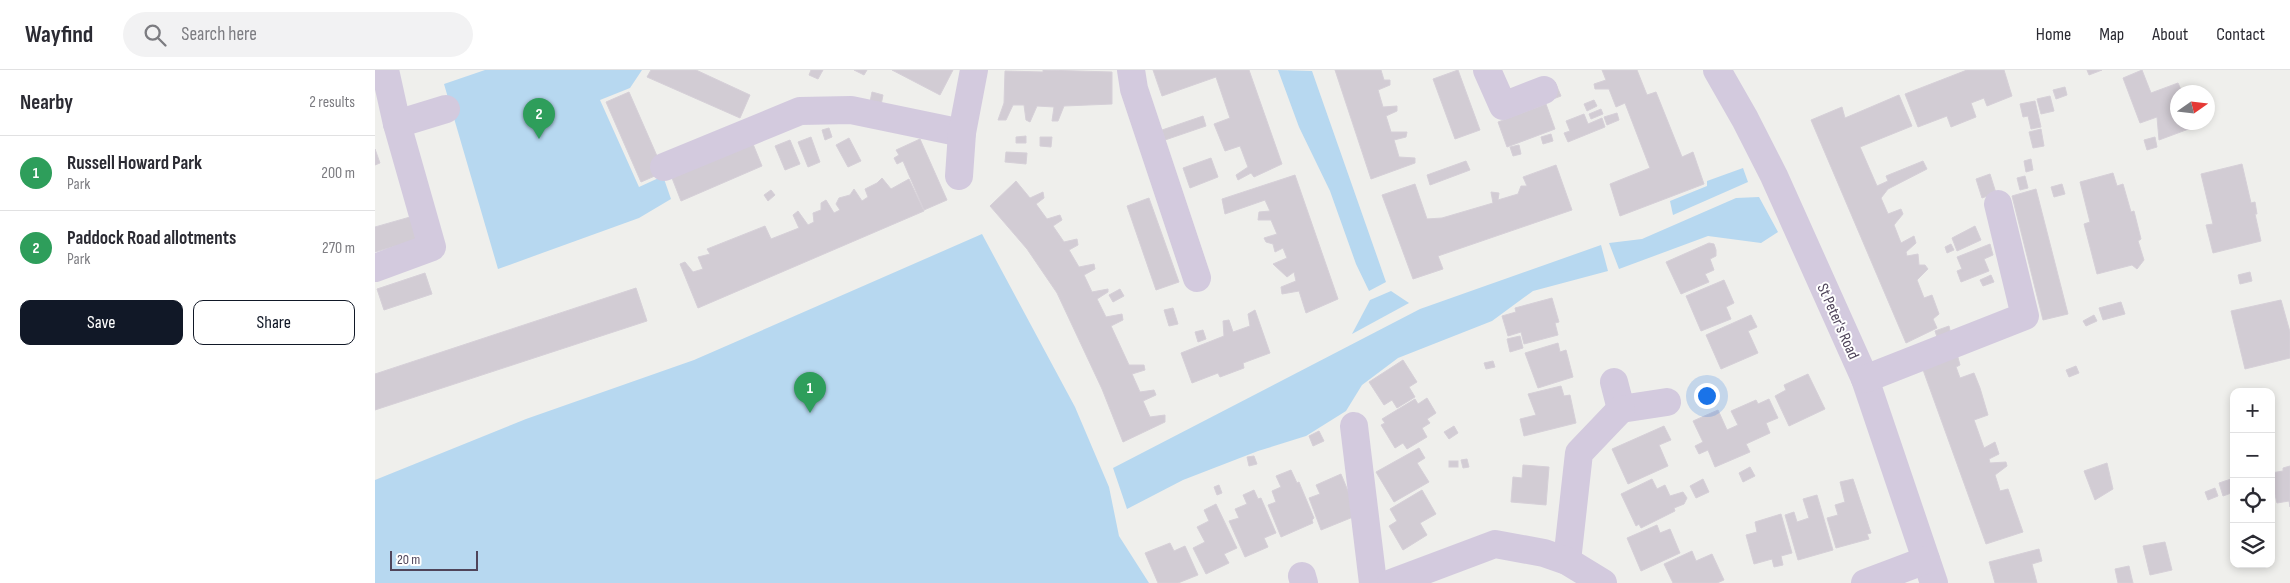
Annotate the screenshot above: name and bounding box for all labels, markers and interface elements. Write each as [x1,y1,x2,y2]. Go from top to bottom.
search box [123,12,473,57]
text: Wayfind [25,20,93,49]
icon: search [141,21,169,49]
text: Search here [181,23,257,46]
text: Home [2036,24,2071,45]
text: Map [2099,24,2124,45]
text: About [2152,24,2188,45]
text: Contact [2216,24,2265,45]
north arrow [2170,85,2215,130]
text: Nearby [20,90,73,115]
text: 2 results [309,93,355,112]
pin: 2 [523,98,555,139]
text: Russell Howard Park [67,152,202,175]
text: 1 [33,164,39,183]
text: 200 m [321,164,355,183]
text: Park [67,175,90,194]
text: Paddock Road allotments [67,227,236,250]
text: 2 [32,239,40,258]
text: 270 m [322,239,355,258]
text: Park [67,250,90,269]
street label: St Peter's Road [1813,281,1863,362]
button: Save [20,300,183,345]
button: Share [193,300,355,345]
pin: 1 [794,372,826,413]
your location [1694,383,1720,409]
map controls [2230,388,2275,568]
button: + [2230,388,2275,433]
button: − [2230,433,2275,478]
button: locate [2230,478,2275,523]
button: layers [2230,523,2275,568]
scale bar [390,548,477,571]
text: 20 m [397,551,420,568]

